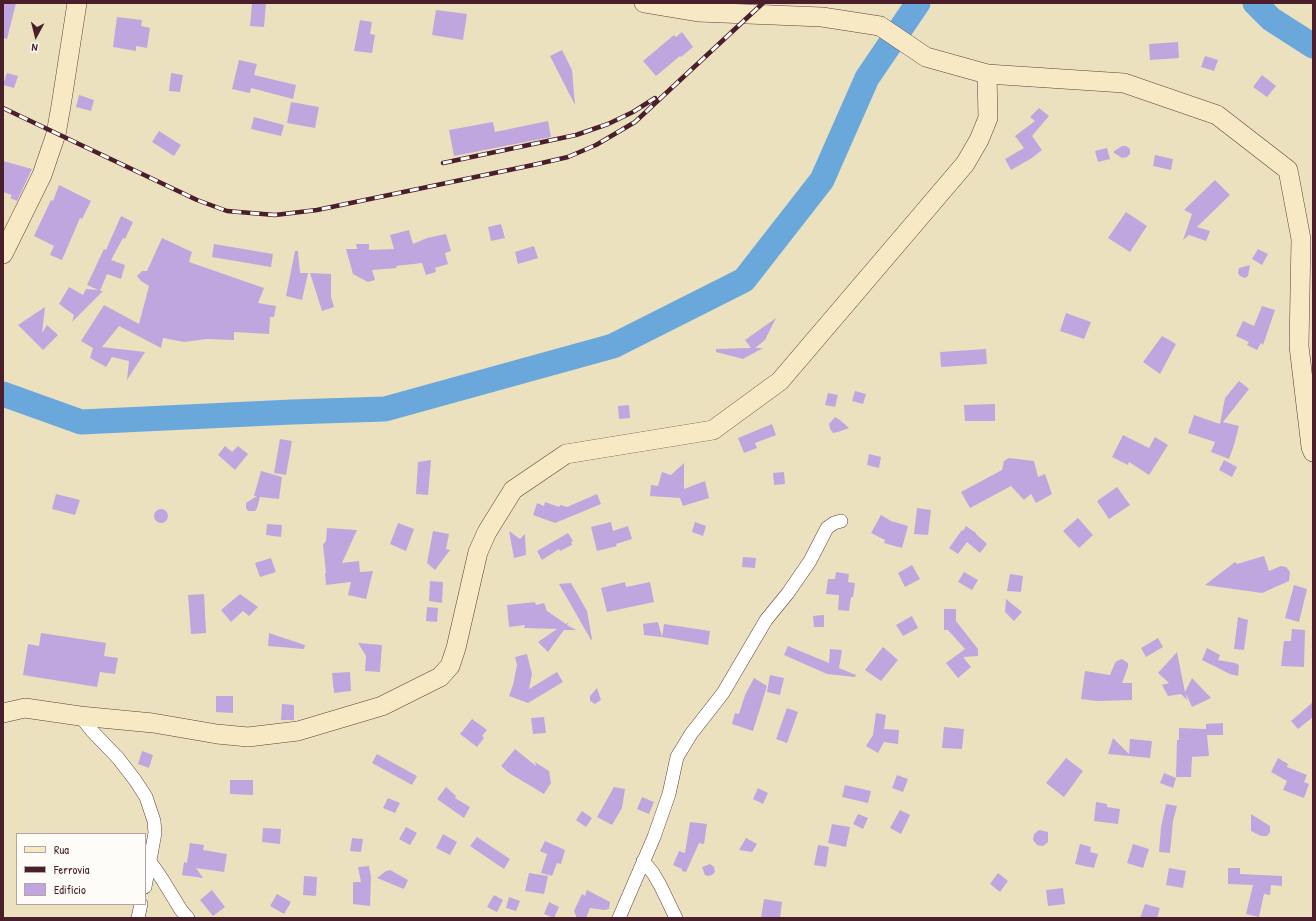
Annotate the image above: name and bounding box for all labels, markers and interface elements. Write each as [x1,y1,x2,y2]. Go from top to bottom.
north arrow [16,16,56,56]
text: N [31,41,38,55]
legend [16,833,146,905]
text: Rua [54,841,69,858]
text: Ferrovia [54,861,90,878]
text: Edifício [54,881,86,898]

